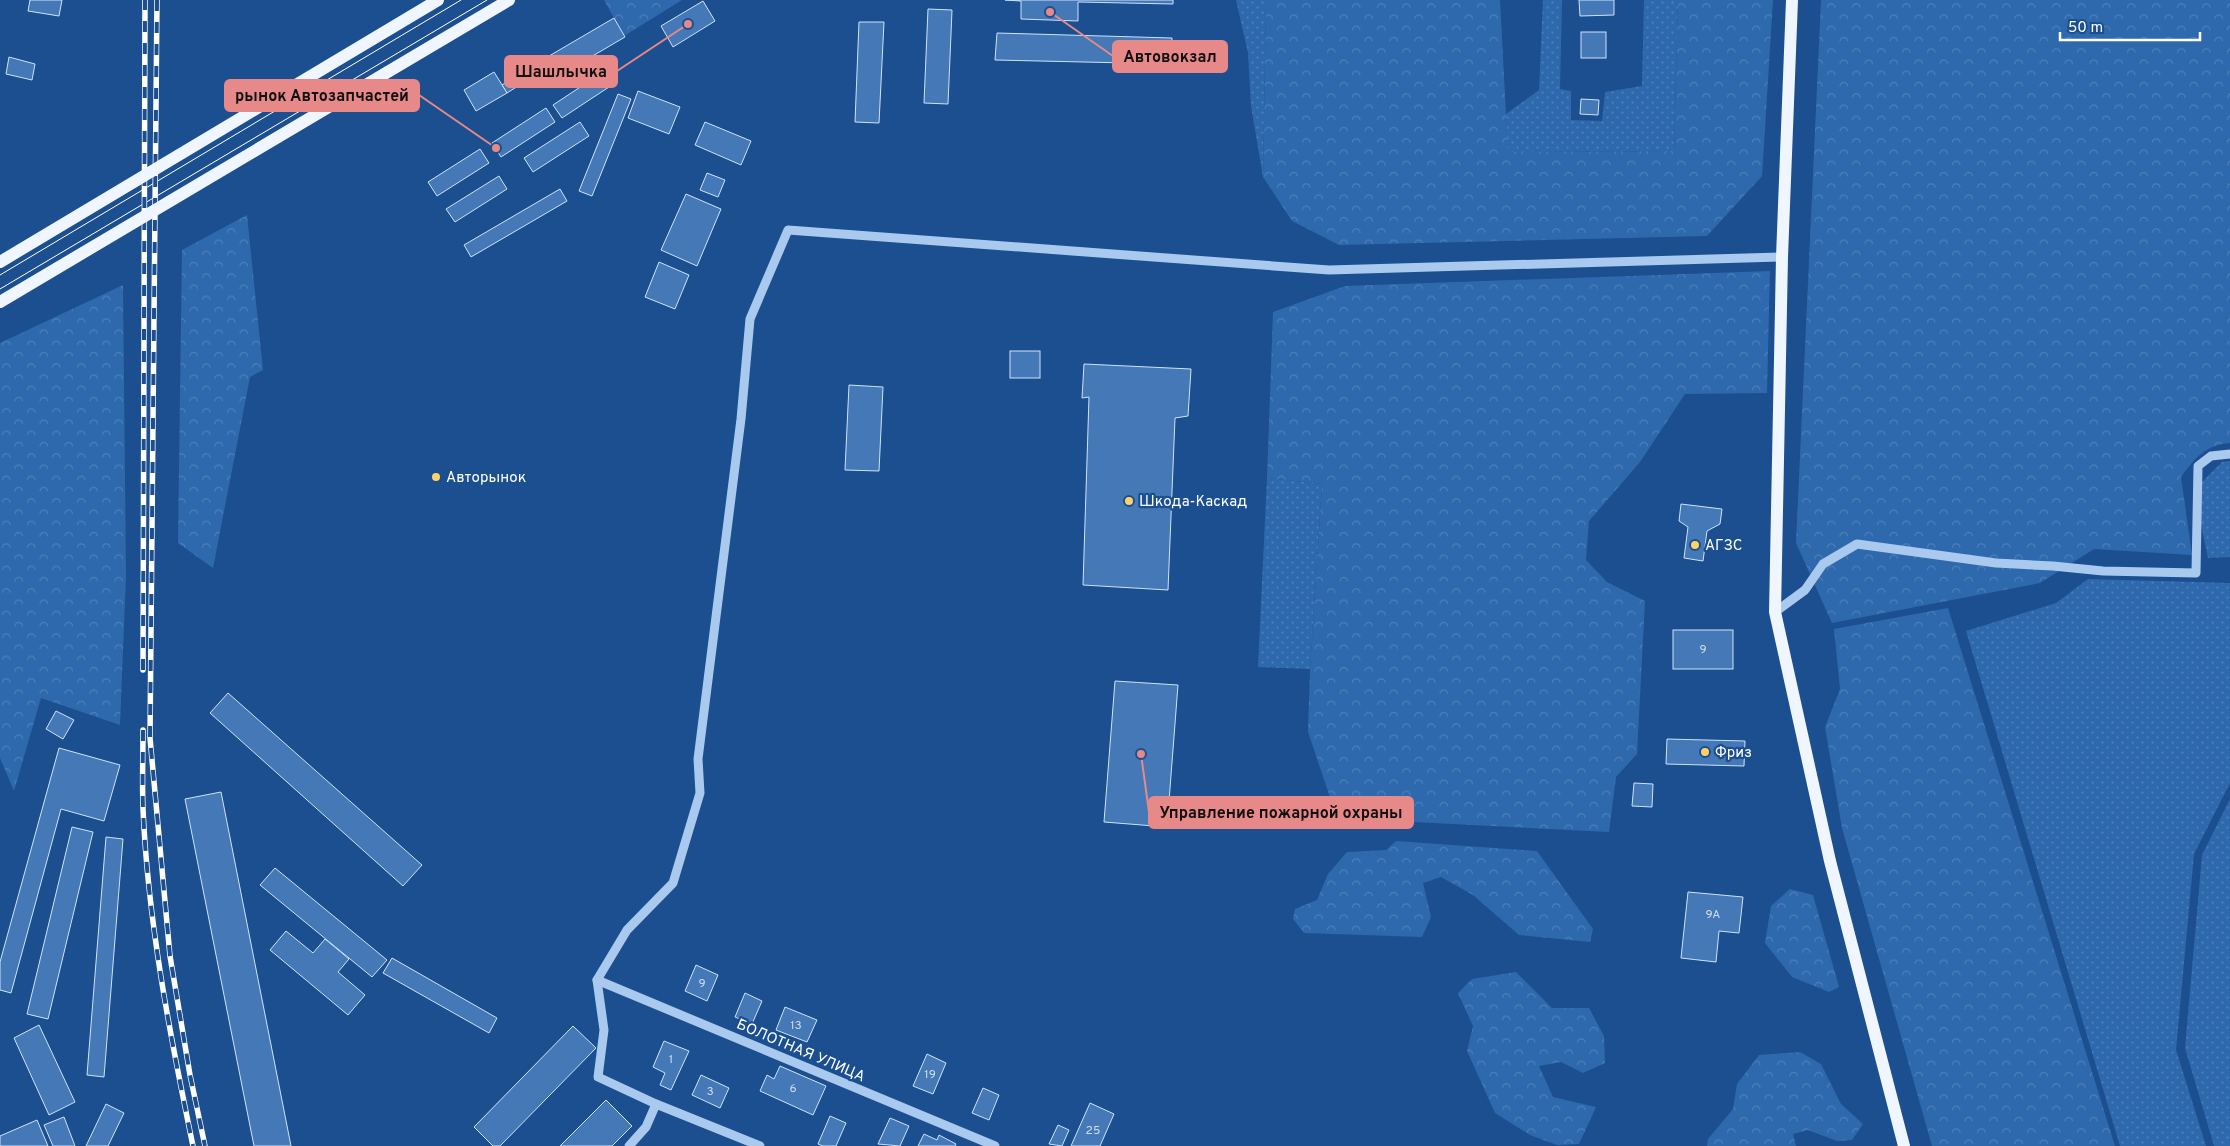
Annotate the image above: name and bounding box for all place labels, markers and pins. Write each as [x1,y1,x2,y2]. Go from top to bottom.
callout: Автовокзал [1113,41,1227,72]
callout: Шашлычка [505,56,617,87]
callout: рынок Автозапчастей [225,80,419,111]
place label: Авторынок [446,469,526,488]
marker: Авторынок [430,471,442,483]
place label: Шкода-Каскад [1139,493,1247,512]
marker: Шкода-Каскад [1123,495,1135,507]
place label: АГЗС [1705,537,1742,556]
marker: АГЗС [1689,539,1701,551]
place label: Фриз [1715,744,1752,763]
marker: Фриз [1699,746,1711,758]
callout: Управление пожарной охраны [1149,797,1413,828]

